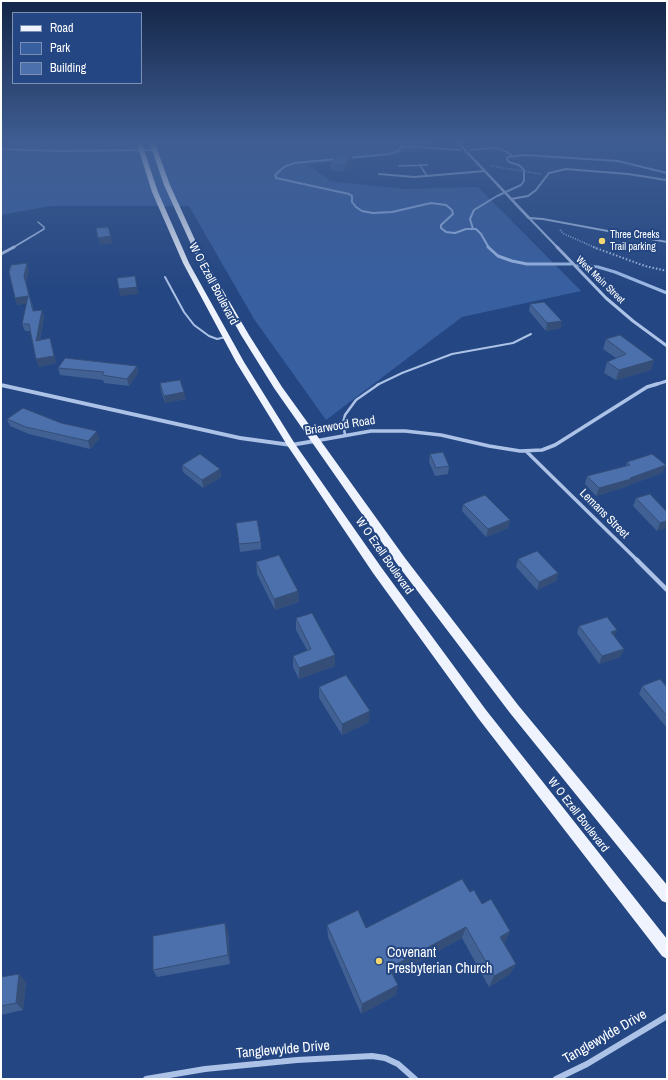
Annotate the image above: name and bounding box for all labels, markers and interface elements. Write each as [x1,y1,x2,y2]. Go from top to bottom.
legend [12,12,142,84]
text: Road [50,20,74,36]
text: Park [50,40,70,56]
text: Building [50,60,86,76]
place label: Three Creeks Trail parking [610,229,660,252]
marker: Three Creeks Trail parking [597,236,607,246]
street label: W O Ezell Boulevard [185,241,241,327]
street label: West Main Street [573,254,627,306]
street label: Briarwood Road [304,413,376,439]
street label: Lemans Street [576,486,632,542]
street label: W O Ezell Boulevard [352,515,416,597]
street label: W O Ezell Boulevard [544,775,612,855]
place label: Covenant Presbyterian Church [387,945,492,978]
marker: Covenant Presbyterian Church [374,956,384,966]
street label: Tanglewylde Drive [560,1006,650,1068]
street label: Tanglewylde Drive [235,1038,331,1062]

